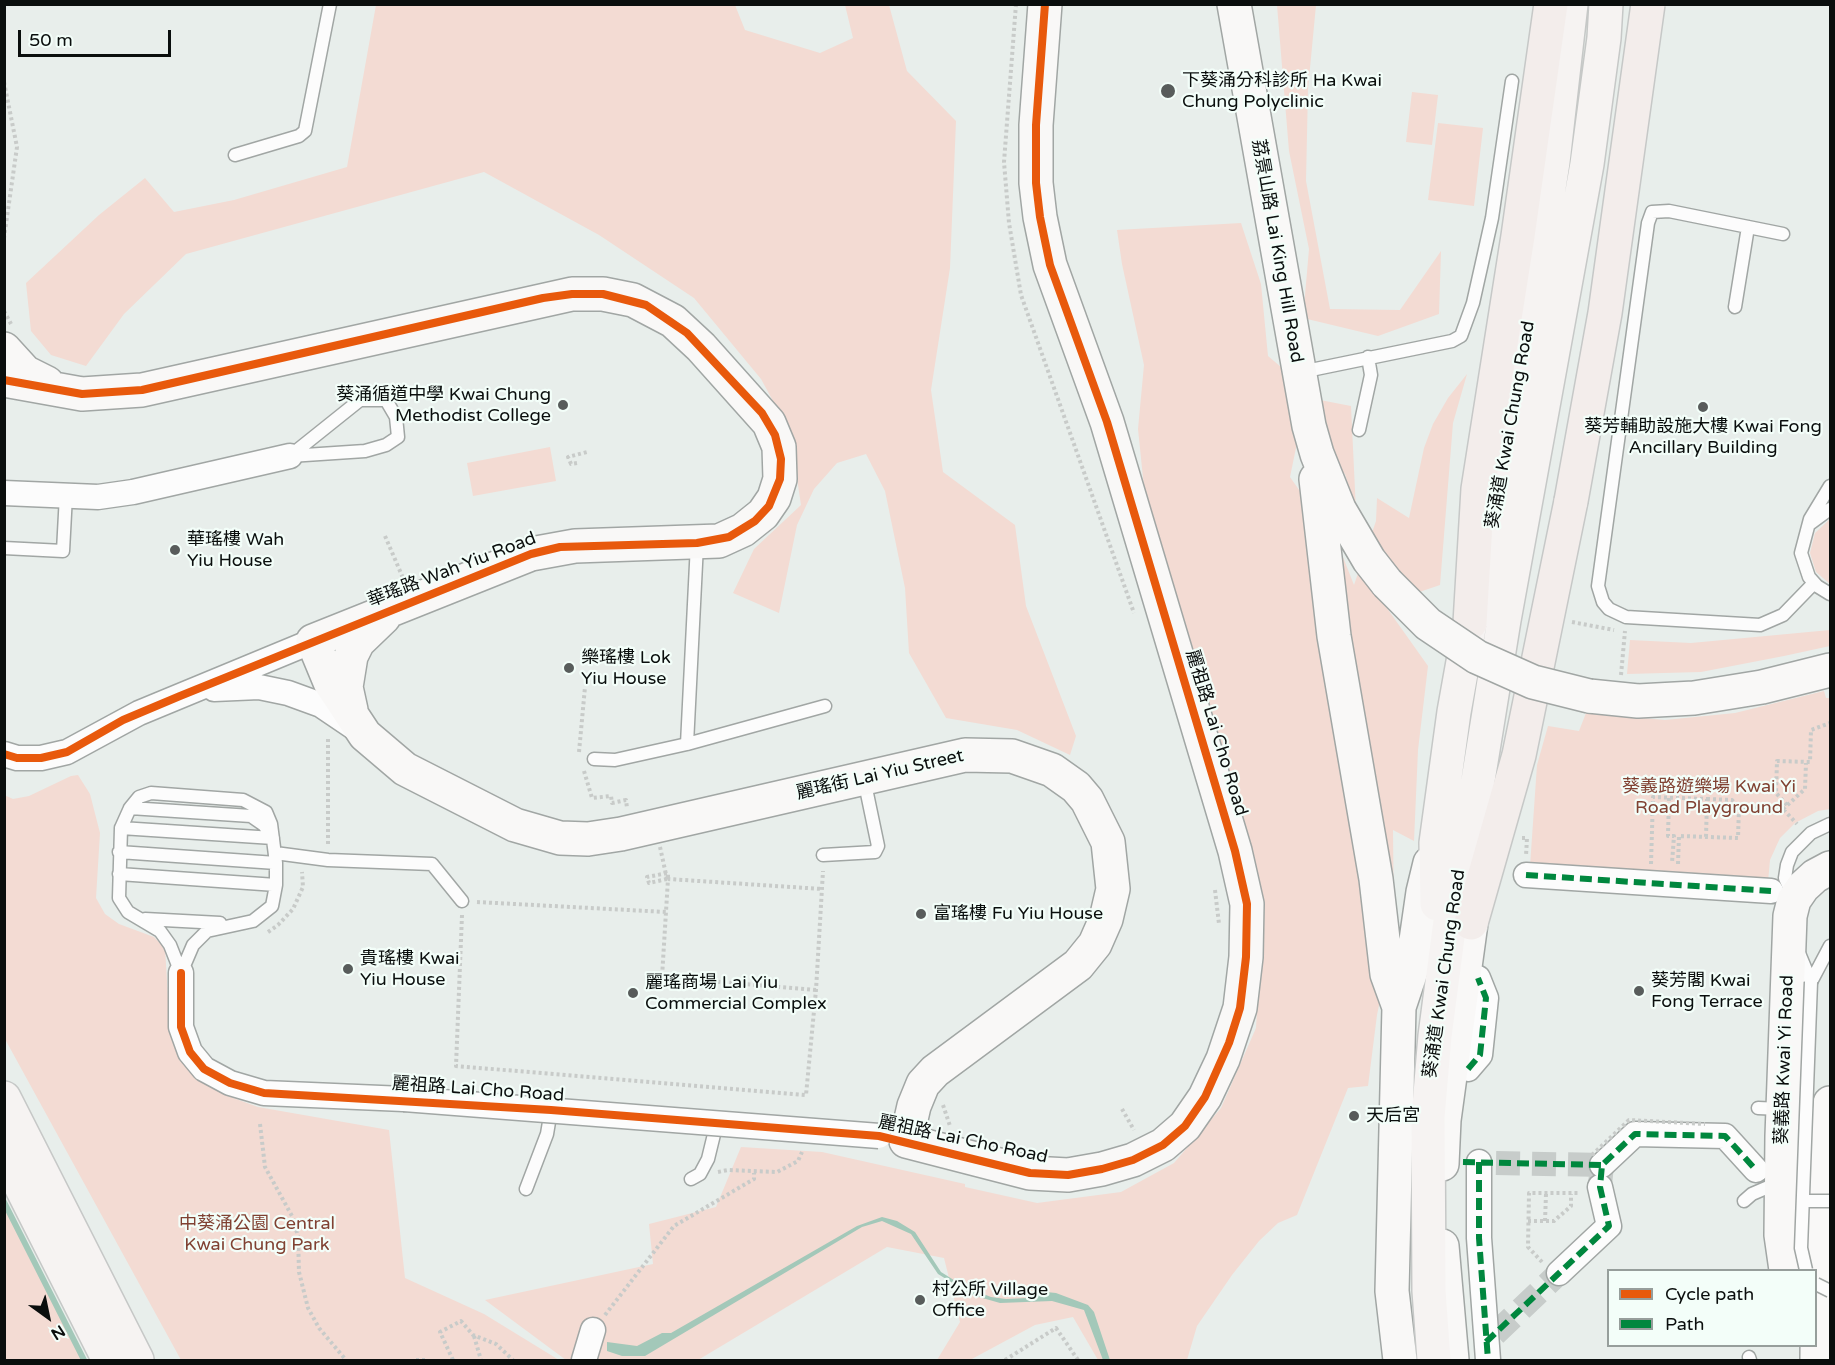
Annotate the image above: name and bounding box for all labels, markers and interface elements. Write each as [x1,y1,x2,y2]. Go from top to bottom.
scale bar [21,18,174,56]
text: 50 m [29,29,73,51]
place label: 下葵涌分科診所 Ha Kwai Chung Polyclinic [1182,70,1382,112]
marker: 下葵涌分科診所 Ha Kwai Chung Polyclinic [1159,82,1177,100]
street label: 荔景山路 Lai King Hill Road [1247,138,1307,364]
street label: 葵涌道 Kwai Chung Road [1482,319,1540,531]
place label: 葵涌循道中學 Kwai Chung Methodist College [336,384,551,426]
marker: 葵涌循道中學 Kwai Chung Methodist College [556,398,570,412]
marker: 葵芳輔助設施大樓 Kwai Fong Ancillary Building [1696,400,1710,414]
place label: 葵芳輔助設施大樓 Kwai Fong Ancillary Building [1584,416,1822,458]
street label: 華瑤路 Wah Yiu Road [365,528,539,612]
place label: 華瑤樓 Wah Yiu House [187,529,284,572]
marker: 華瑤樓 Wah Yiu House [168,543,182,557]
place label: 樂瑤樓 Lok Yiu House [581,647,671,690]
street label: 麗祖路 Lai Cho Road [1180,647,1252,819]
marker: 樂瑤樓 Lok Yiu House [562,661,576,675]
street label: 麗瑤街 Lai Yiu Street [794,745,966,805]
park label: 葵義路遊樂場 Kwai Yi Road Playground [1622,776,1796,818]
street label: 葵涌道 Kwai Chung Road [1420,868,1470,1080]
place label: 富瑤樓 Fu Yiu House [933,903,1103,925]
marker: 富瑤樓 Fu Yiu House [914,907,928,921]
place label: 貴瑤樓 Kwai Yiu House [360,948,459,990]
marker: 貴瑤樓 Kwai Yiu House [341,962,355,976]
place label: 葵芳閣 Kwai Fong Terrace [1651,970,1763,1012]
place label: 麗瑤商場 Lai Yiu Commercial Complex [645,972,827,1014]
street label: 葵義路 Kwai Yi Road [1771,975,1799,1145]
marker: 葵芳閣 Kwai Fong Terrace [1632,984,1646,998]
marker: 麗瑤商場 Lai Yiu Commercial Complex [626,986,640,1000]
street label: 麗祖路 Lai Cho Road [391,1073,565,1107]
place label: 天后宮 [1366,1105,1420,1127]
marker: 天后宮 [1347,1109,1361,1123]
street label: 麗祖路 Lai Cho Road [876,1111,1050,1169]
park label: 中葵涌公園 Central Kwai Chung Park [179,1213,335,1256]
legend [1607,1269,1817,1347]
place label: 村公所 Village Office [932,1279,1048,1322]
text: Cycle path [1665,1283,1754,1305]
north arrow [18,1287,78,1347]
marker: 村公所 Village Office [913,1293,927,1307]
text: Path [1665,1313,1704,1335]
text: N [47,1320,69,1344]

